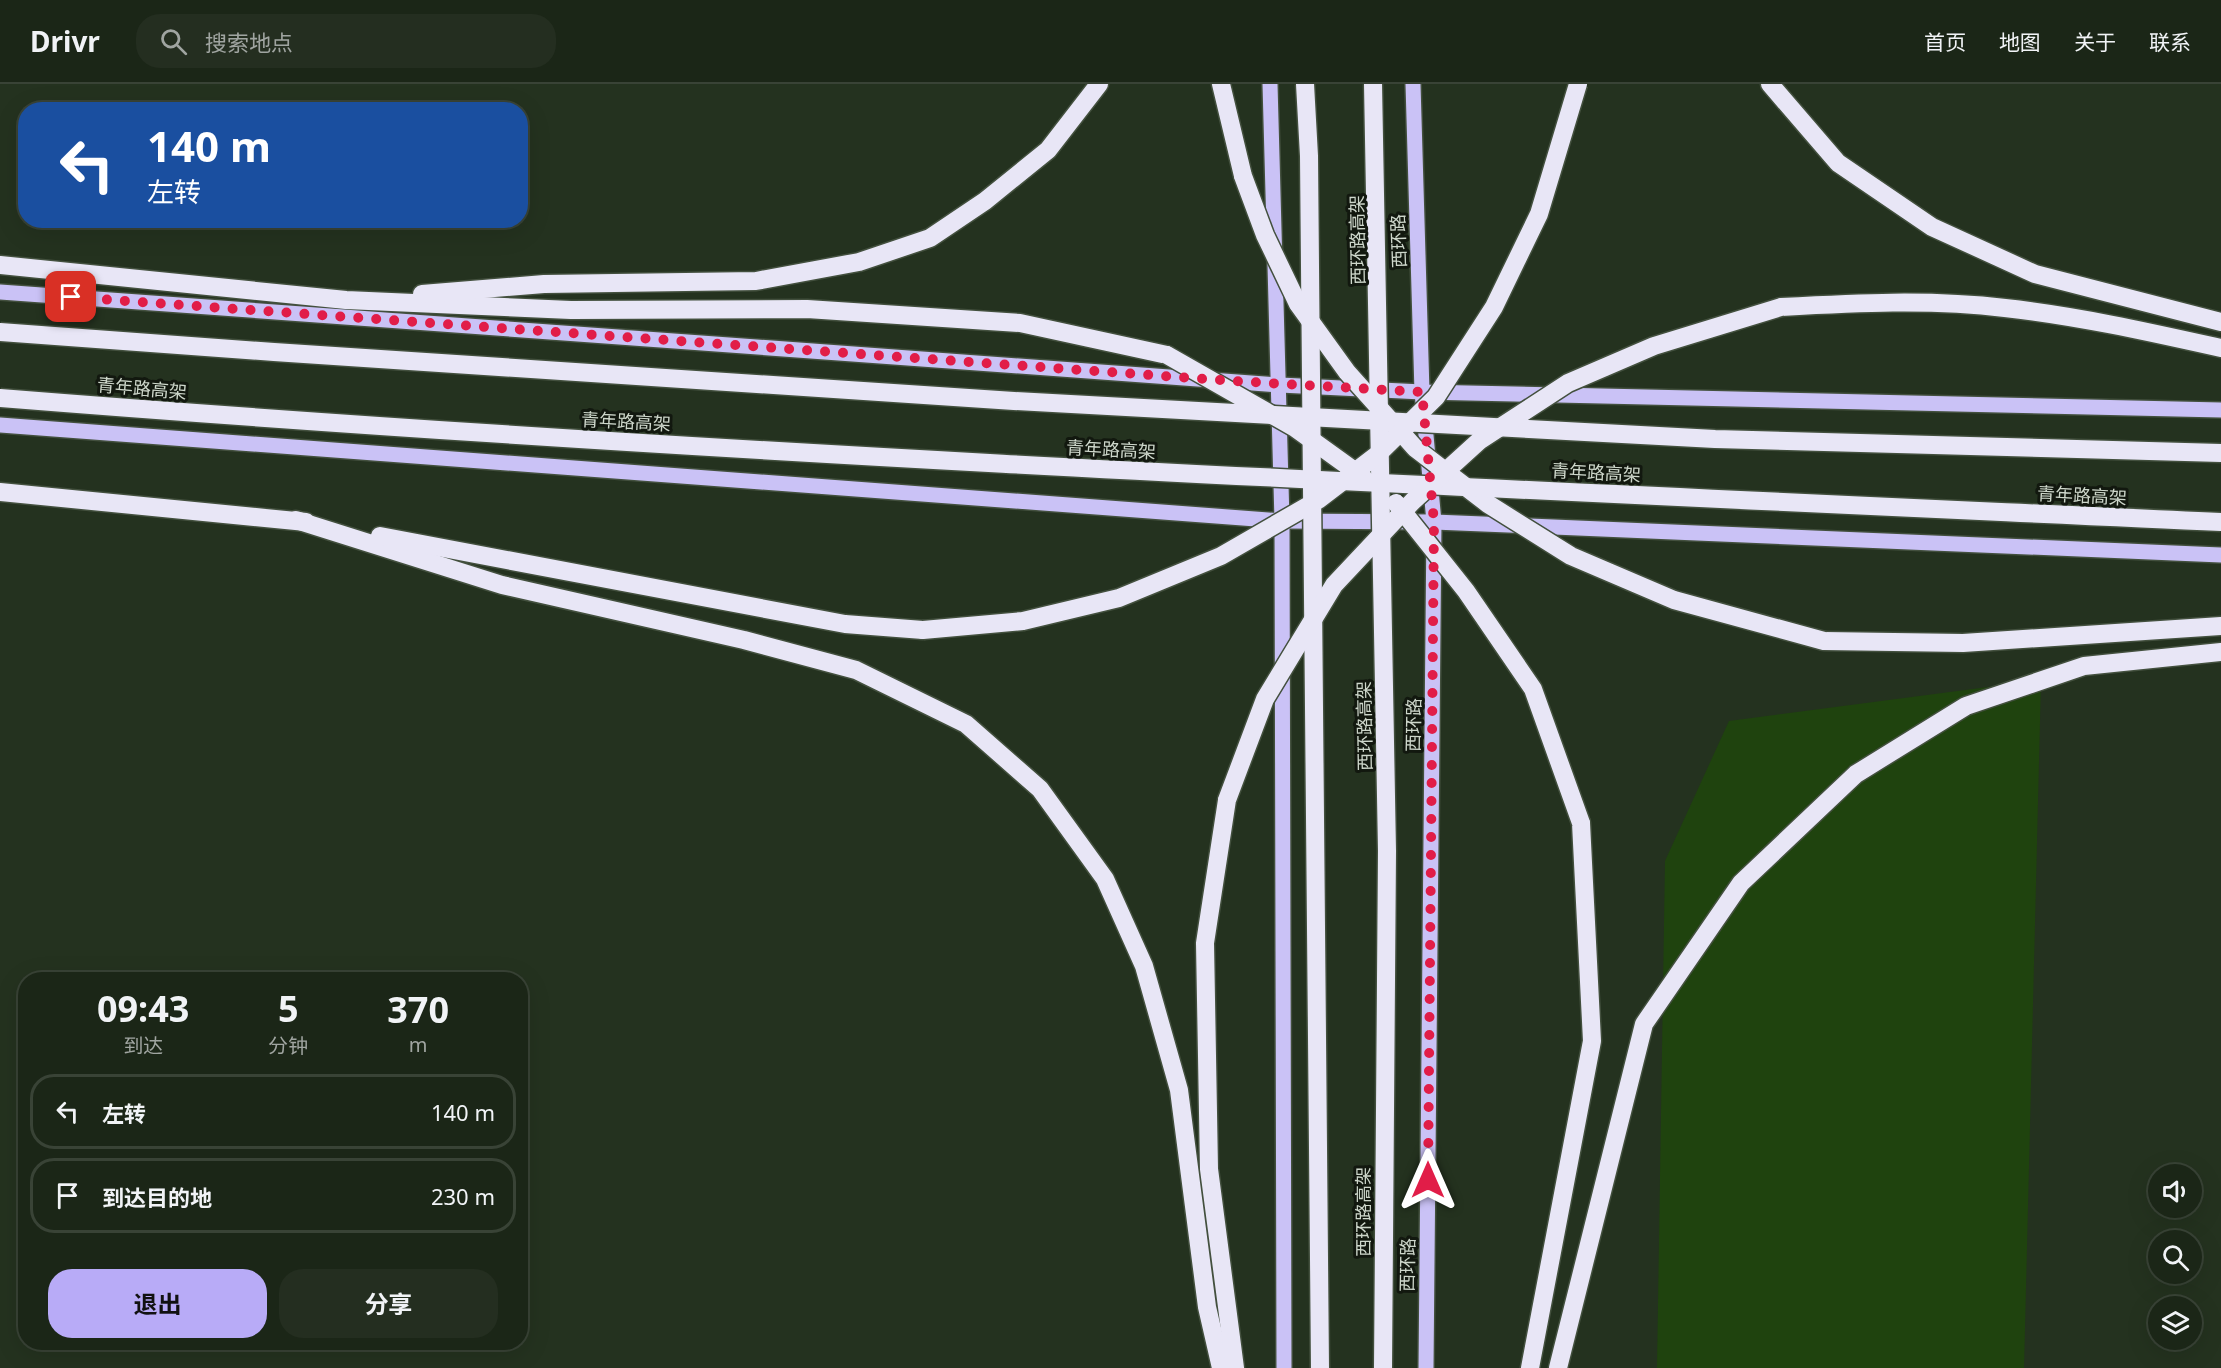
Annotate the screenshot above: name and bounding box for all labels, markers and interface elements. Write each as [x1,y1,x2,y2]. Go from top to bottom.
search box [136,14,556,68]
text: Drivr [30,22,100,60]
icon: search [157,25,190,58]
text: 搜索地点 [205,27,293,57]
text: 首页 [1924,28,1966,56]
text: 地图 [1999,28,2041,56]
text: 关于 [2074,28,2116,56]
text: 联系 [2149,28,2191,56]
text: 140 m [147,117,271,174]
icon: left [48,126,126,204]
text: 左转 [147,173,201,210]
street label: 西环路高架 [1344,195,1370,285]
street label: 西环路 [1385,214,1411,268]
pin [45,271,96,322]
icon: arrive [54,280,87,313]
street label: 青年路高架 [96,372,188,404]
street label: 青年路高架 [580,407,672,435]
street label: 青年路高架 [1065,435,1157,463]
street label: 青年路高架 [1550,458,1642,486]
street label: 青年路高架 [2036,481,2128,509]
street label: 西环路高架 [1351,681,1377,771]
street label: 西环路 [1401,698,1425,752]
text: 09:43 [97,984,189,1033]
text: 5 [278,984,299,1033]
text: 370 [387,985,449,1034]
text: m [409,1031,427,1058]
text: 到达 [123,1032,163,1059]
text: 分钟 [268,1032,308,1059]
icon: left [51,1095,84,1128]
text: 140 m [431,1097,495,1127]
text: 左转 [102,1098,146,1128]
position arrow [1396,1148,1460,1212]
map controls [2148,1164,2202,1350]
button: sound [2148,1164,2202,1218]
street label: 西环路高架 [1351,1167,1375,1257]
icon: arrive [51,1179,84,1212]
text: 230 m [431,1181,495,1211]
text: 到达目的地 [102,1182,212,1212]
button: search [2148,1230,2202,1284]
street label: 西环路 [1395,1238,1419,1292]
button: 退出 [48,1269,267,1338]
button: 分享 [279,1269,498,1338]
button: layers [2148,1296,2202,1350]

